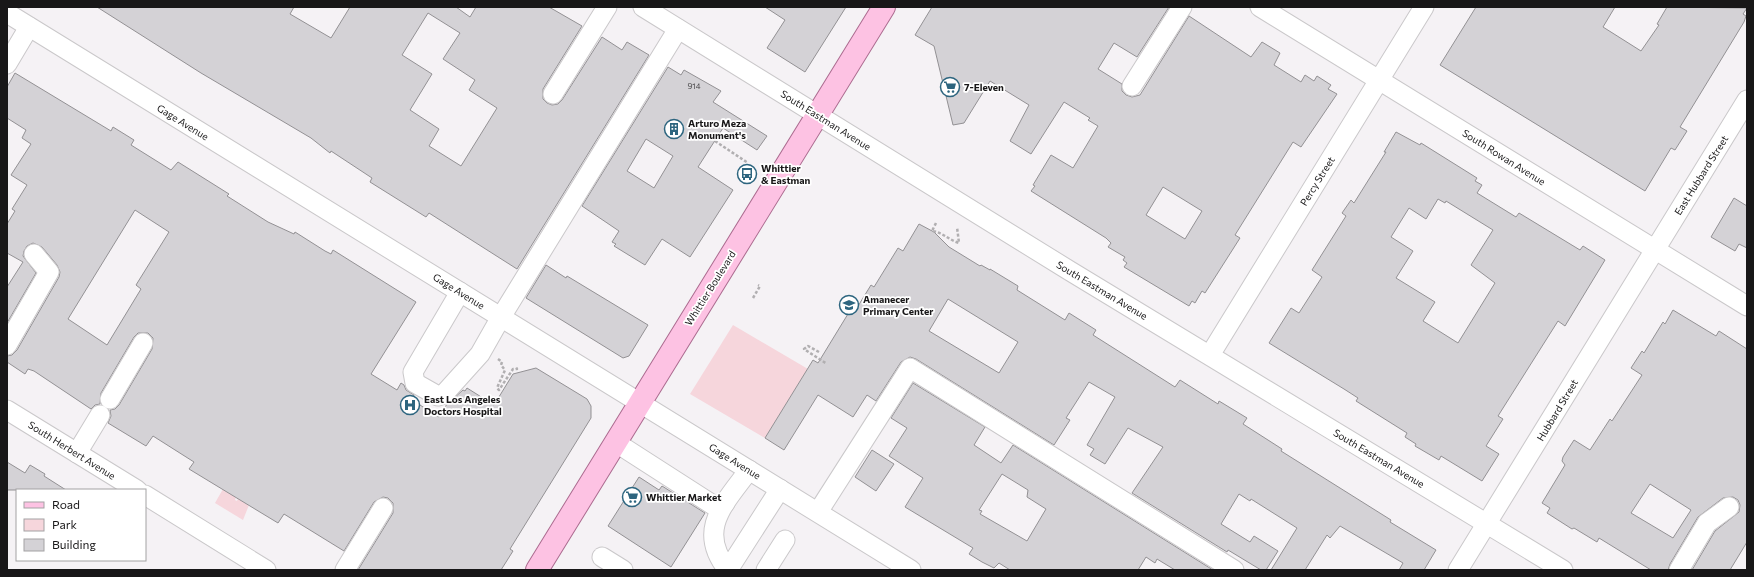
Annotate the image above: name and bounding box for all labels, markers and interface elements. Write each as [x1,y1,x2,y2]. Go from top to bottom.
supermarket icon: 7-Eleven [939,76,961,98]
house number: 914 [687,81,701,91]
place label: 7-Eleven [964,81,1004,93]
street label: South Eastman Avenue [779,87,873,153]
street label: Gage Avenue [155,101,211,143]
place label: Arturo Meza Monument's [688,117,746,141]
building icon: Arturo Meza Monument's [663,118,685,140]
street label: South Rowan Avenue [1460,127,1548,187]
street label: East Hubbard Street [1672,133,1730,217]
street label: Percy Street [1297,154,1337,208]
place label: Whittier & Eastman [761,162,811,186]
bus stop icon: Whittier & Eastman [736,163,758,185]
street label: Whittier Boulevard [682,248,738,328]
street label: South Eastman Avenue [1054,258,1150,322]
street label: Gage Avenue [431,270,487,312]
place label: Amanecer Primary Center [863,293,933,317]
school or university icon: Amanecer Primary Center [838,294,860,316]
street label: Hubbard Street [1534,377,1580,443]
place label: East Los Angeles Doctors Hospital [424,393,502,417]
hospital icon: East Los Angeles Doctors Hospital [399,394,421,416]
street label: South Herbert Avenue [26,418,118,482]
street label: South Eastman Avenue [1331,426,1427,490]
street label: Gage Avenue [707,440,763,482]
supermarket icon: Whittier Market [621,486,643,508]
legend [16,489,146,561]
place label: Whittier Market [646,491,721,503]
text: Road [52,497,80,511]
text: Park [52,517,78,531]
text: Building [52,537,96,551]

